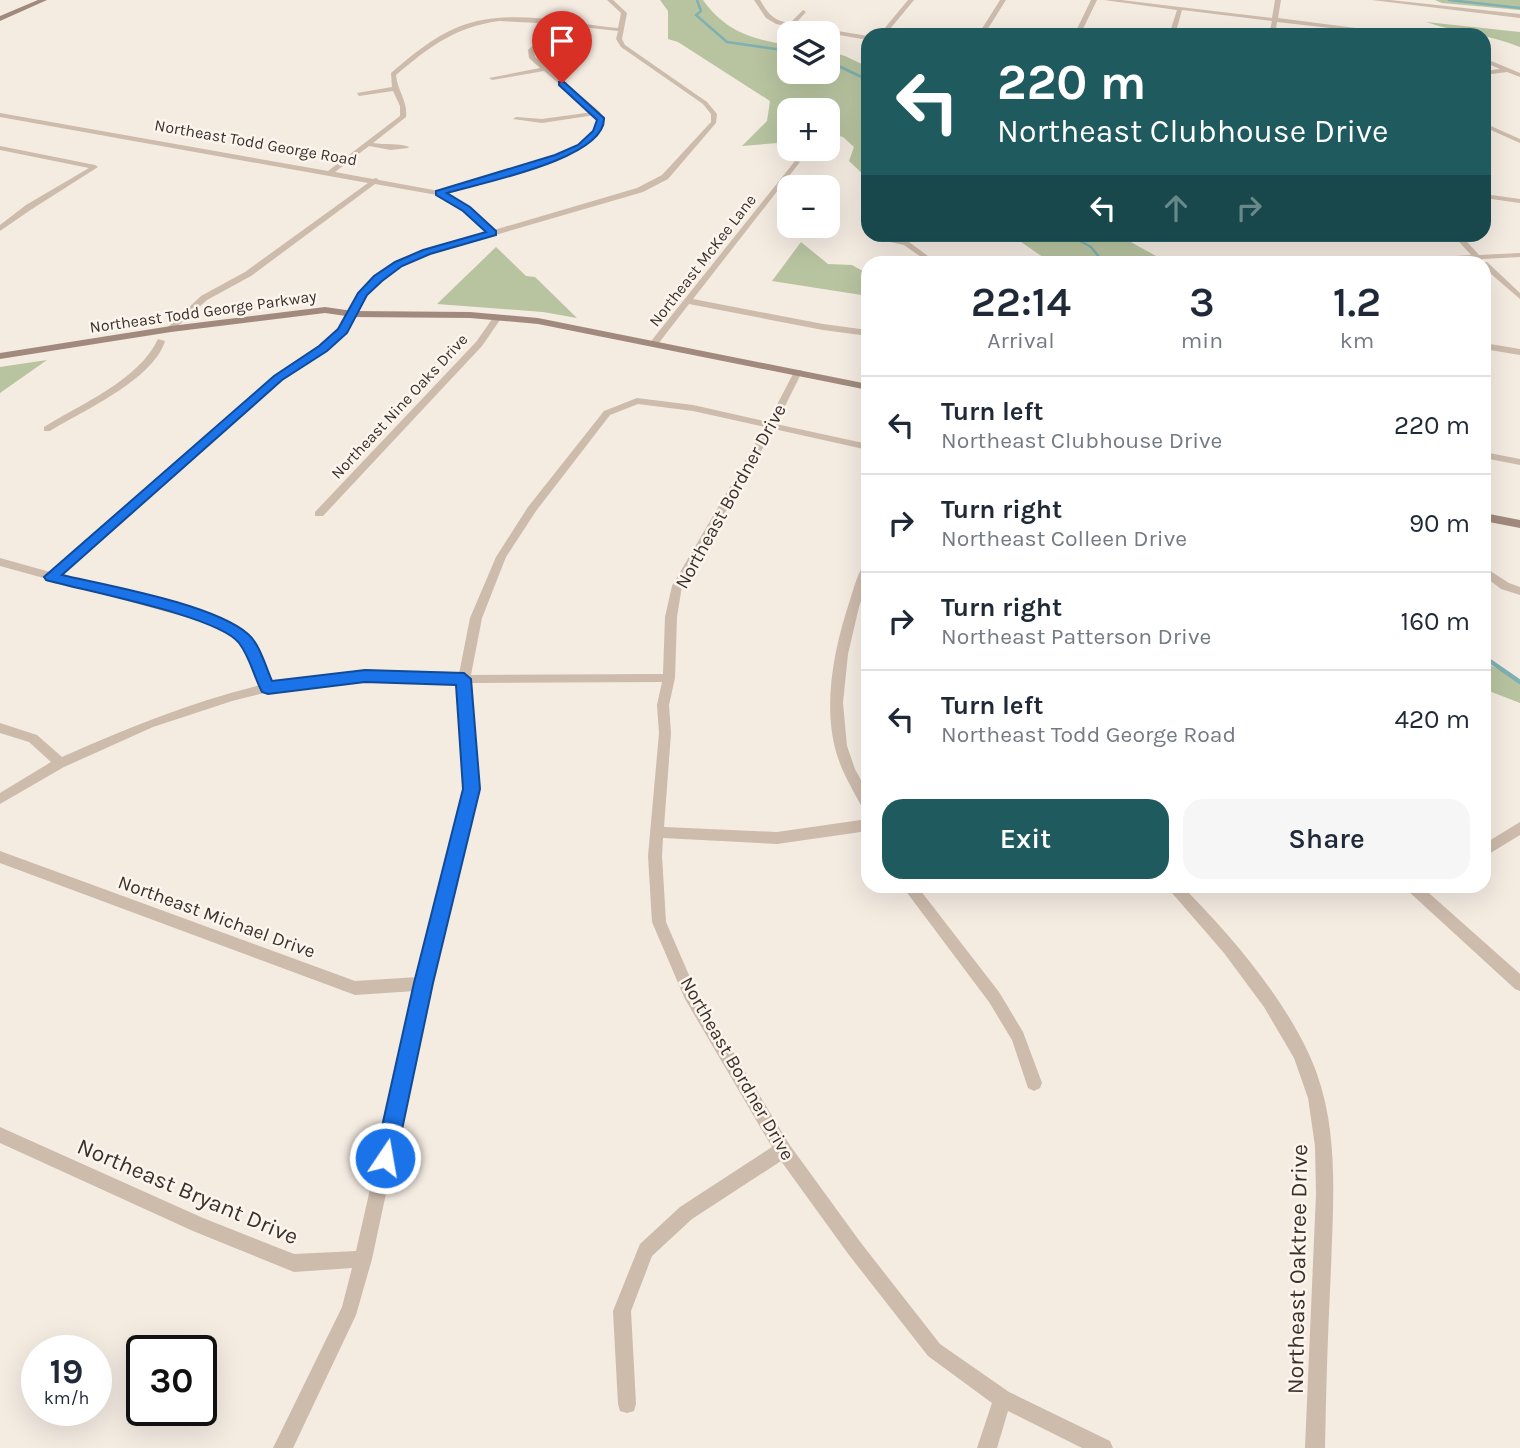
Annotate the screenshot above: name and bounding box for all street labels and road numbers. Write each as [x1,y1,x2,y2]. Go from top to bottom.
street label: Northeast Todd George Road [153,115,359,170]
street label: Northeast McKee Lane [645,191,760,330]
street label: Northeast Todd George Parkway [88,286,318,337]
street label: Northeast Nine Oaks Drive [327,330,472,483]
street label: Northeast Bordner Drive [671,400,791,593]
street label: Northeast Michael Drive [115,871,318,963]
street label: Northeast Bordner Drive [676,973,799,1164]
street label: Northeast Bryant Drive [73,1133,302,1250]
street label: Northeast Oaktree Drive [1282,1144,1313,1394]

